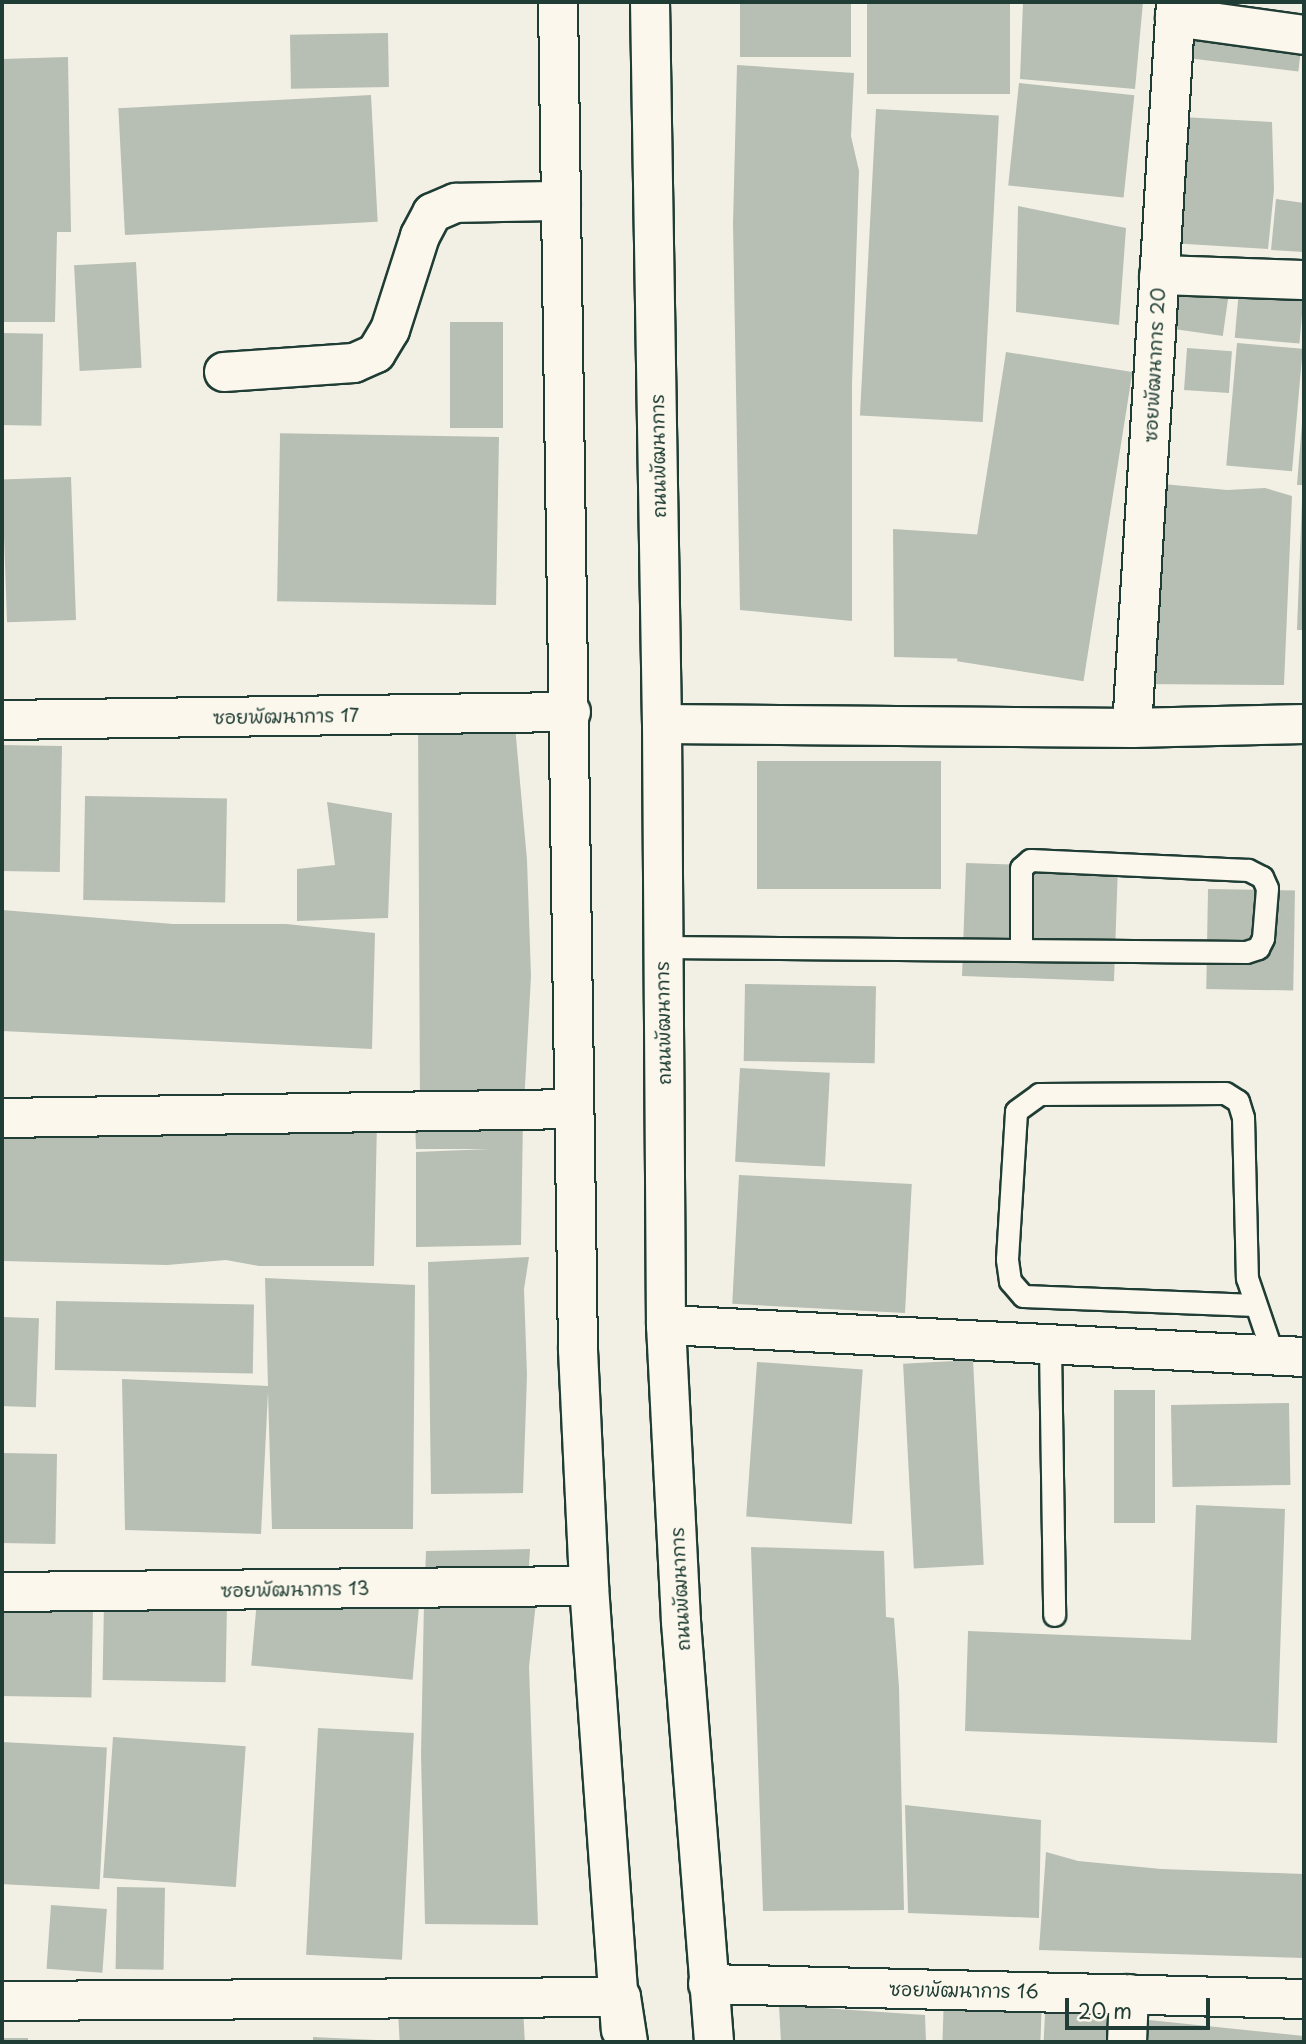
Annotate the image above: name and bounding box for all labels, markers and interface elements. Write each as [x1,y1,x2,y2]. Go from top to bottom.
street label: ซอยพัฒนาการ 20 [1139,287,1169,443]
street label: ถนนพัฒนาการ [646,394,670,518]
street label: ซอยพัฒนาการ 17 [213,703,359,729]
street label: ถนนพัฒนาการ [651,961,675,1085]
street label: ถนนพัฒนาการ [665,1526,695,1652]
street label: ซอยพัฒนาการ 13 [220,1576,370,1602]
street label: ซอยพัฒนาการ 16 [889,1977,1039,2003]
scale bar [1068,1984,1213,2028]
text: 20 m [1078,1994,1132,2026]

